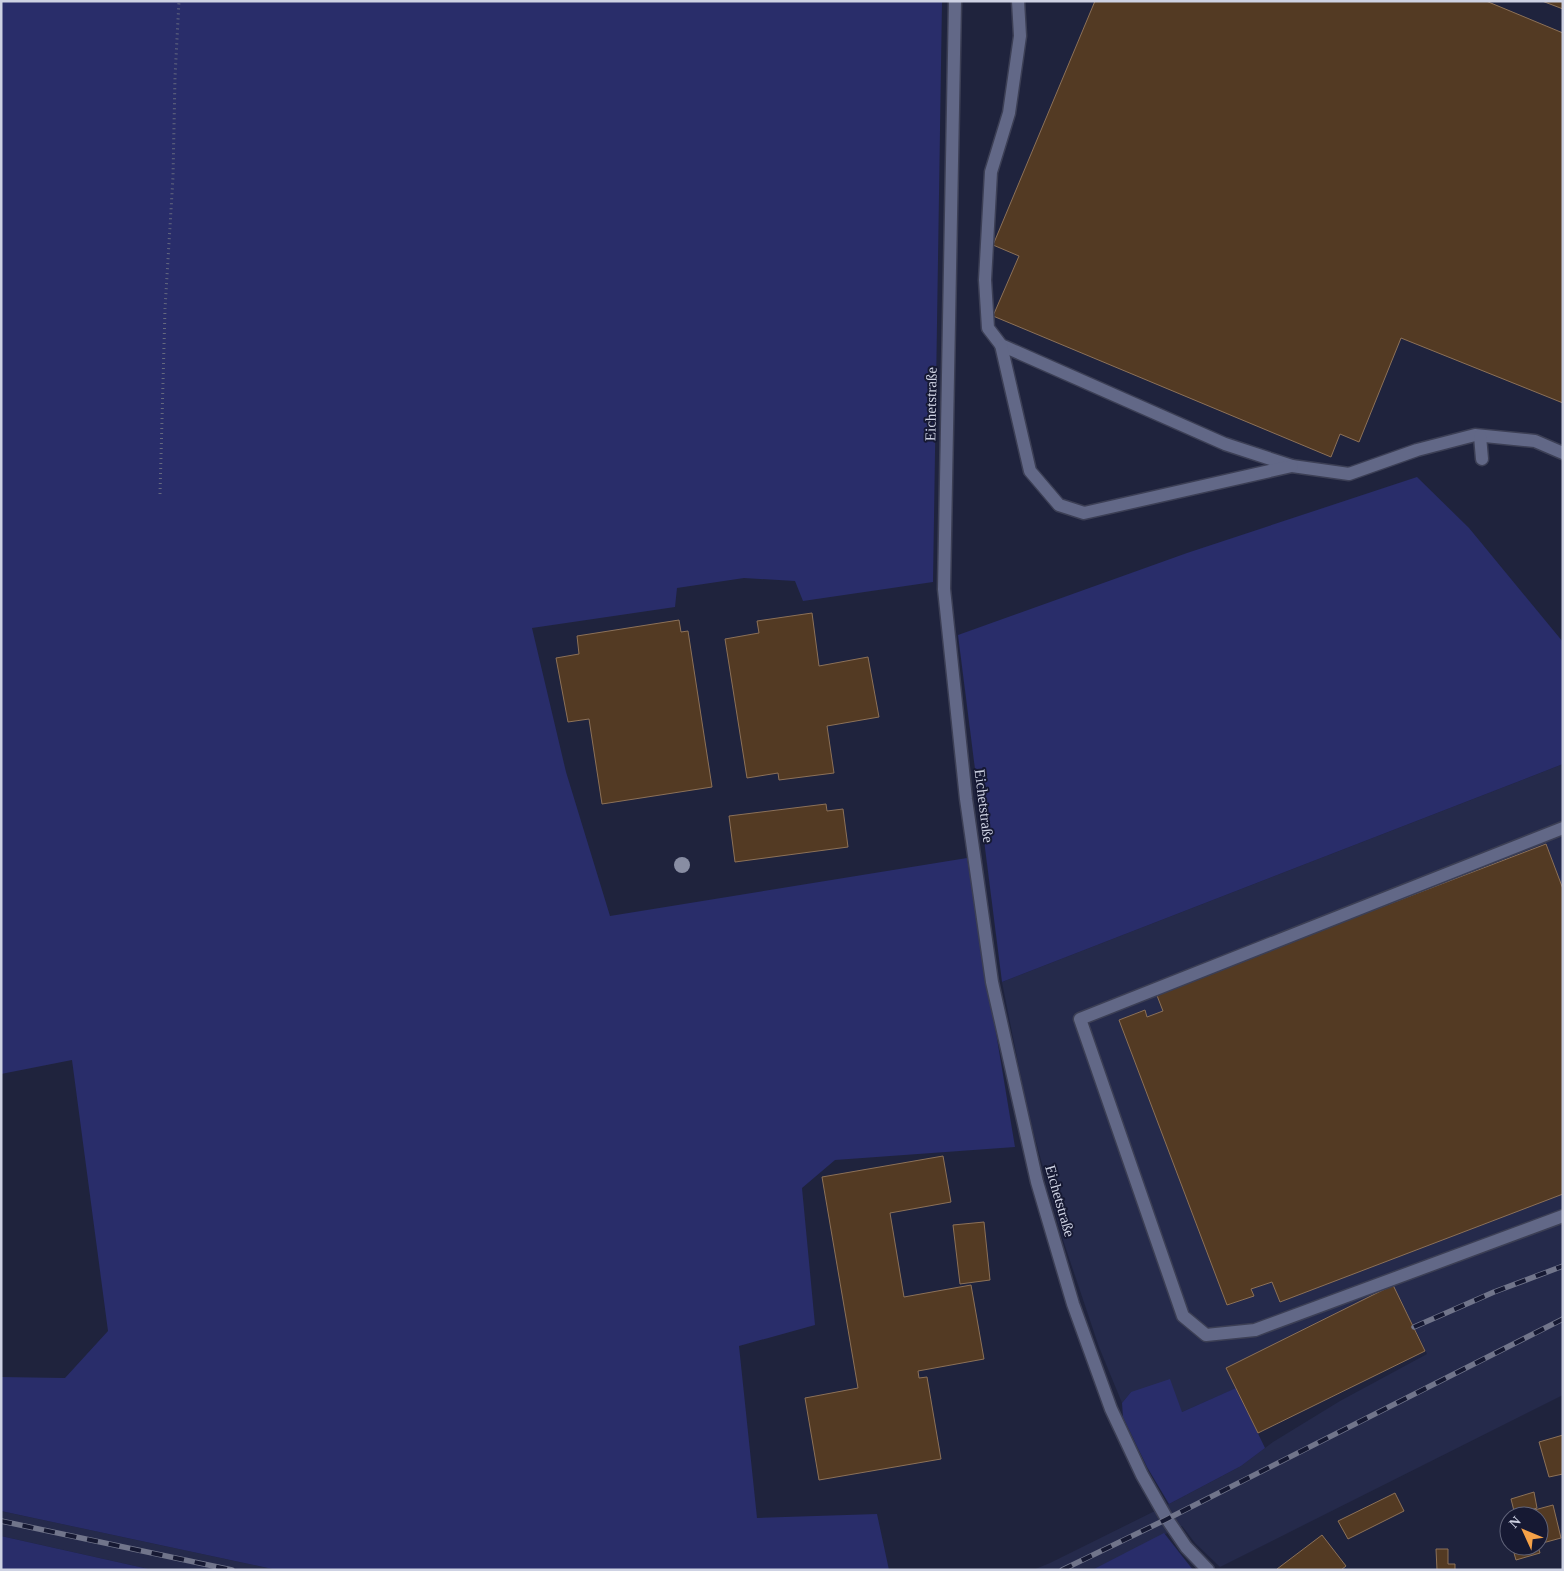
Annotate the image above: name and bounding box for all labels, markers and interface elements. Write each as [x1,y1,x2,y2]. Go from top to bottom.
street label: Eichetstraße [922,366,940,441]
street label: Eichetstraße [972,768,996,844]
street label: Eichetstraße [1042,1163,1078,1239]
north arrow [1499,1506,1549,1556]
text: N [1506,1513,1524,1531]

